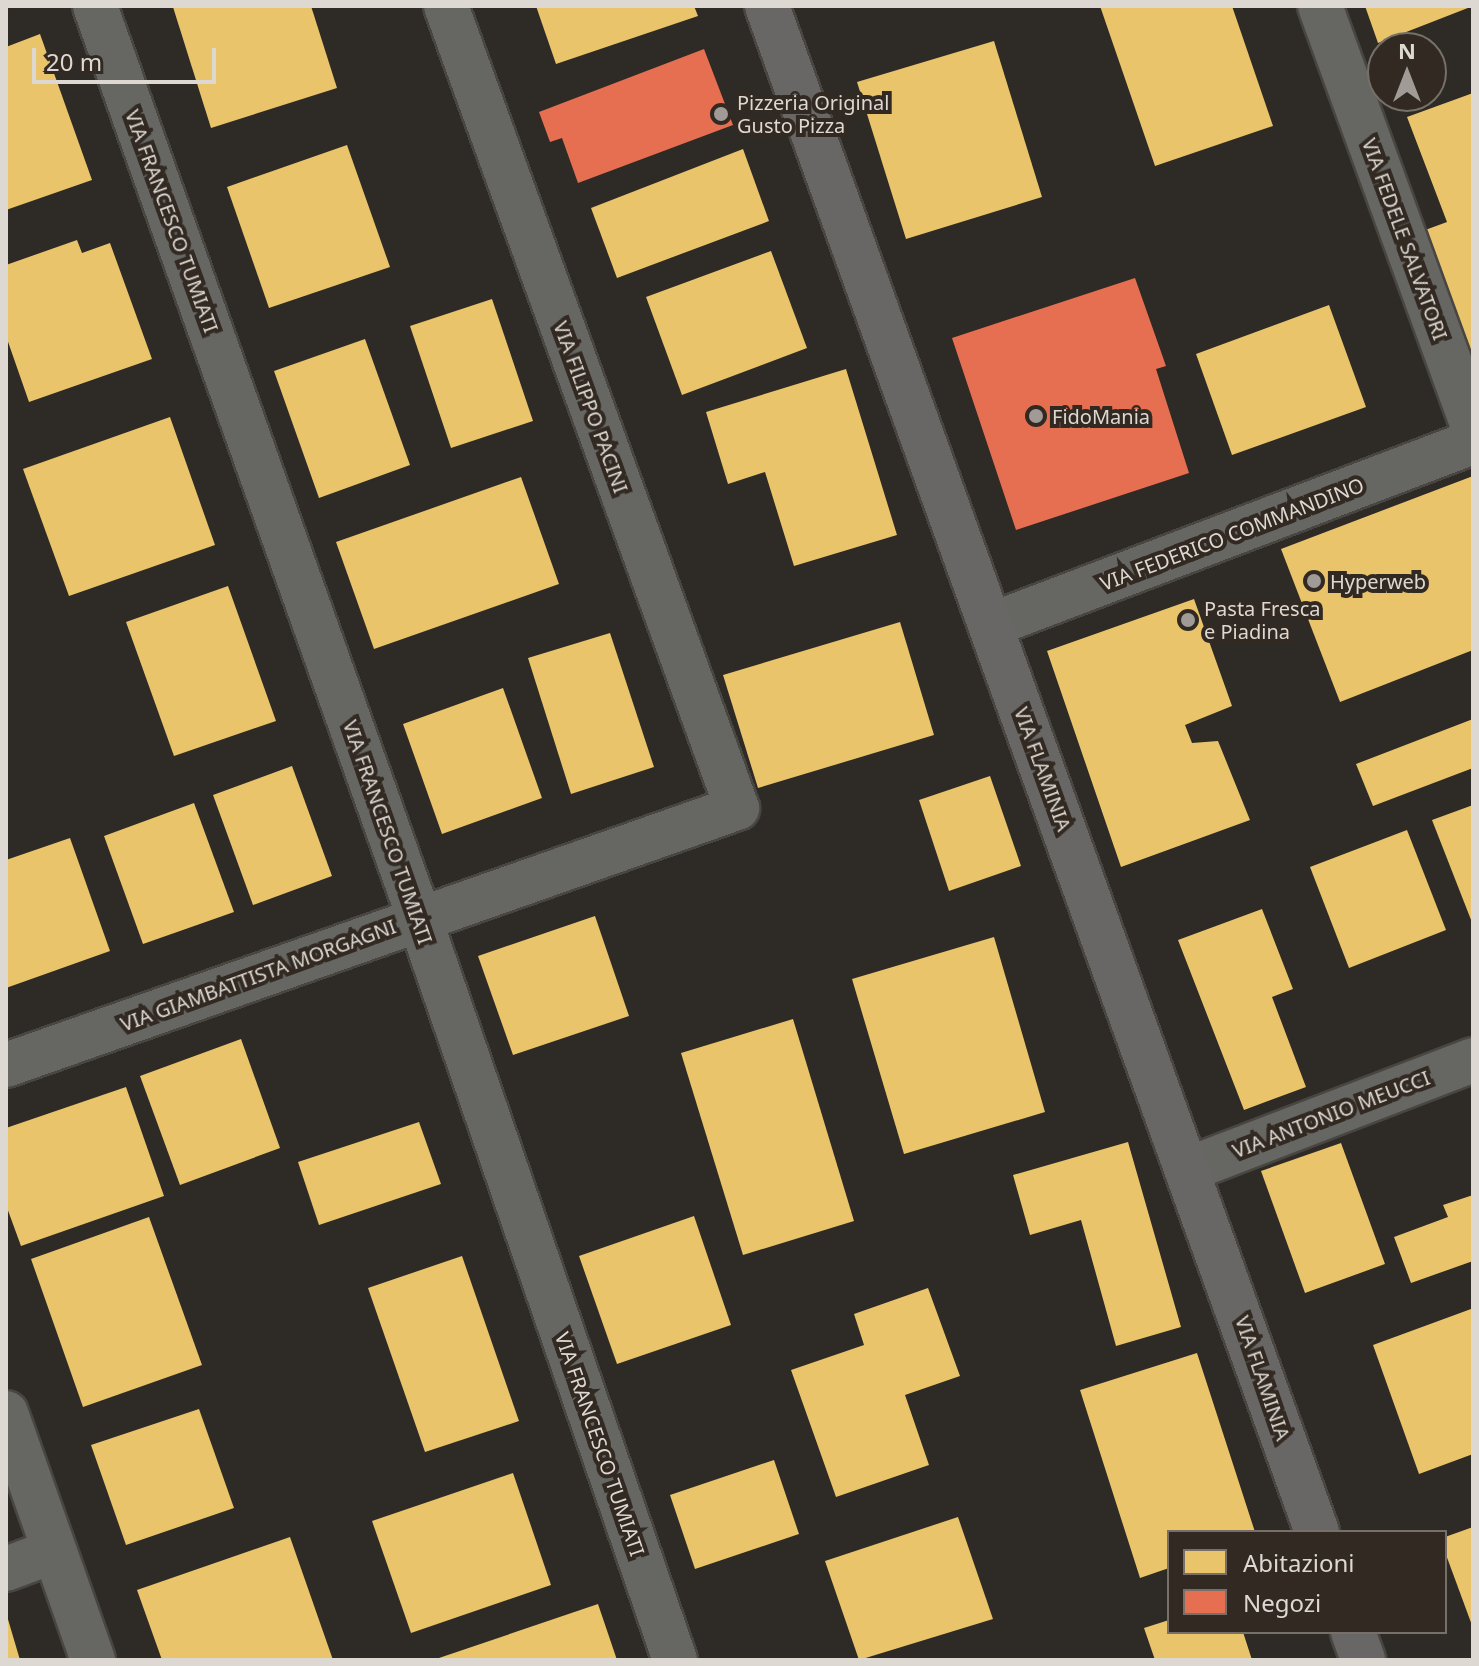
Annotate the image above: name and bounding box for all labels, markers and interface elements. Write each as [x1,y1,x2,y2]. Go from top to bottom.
scale bar [36,32,220,82]
north arrow [1367,32,1447,112]
text: N [1398,35,1416,65]
text: 20 m [46,45,102,78]
place label: Pizzeria Original Gusto Pizza [737,90,889,137]
marker: Pizzeria Original Gusto Pizza [712,105,730,123]
street label: VIA FRANCESCO TUMIATI [120,106,224,336]
street label: VIA FEDELE SALVATORI [1357,135,1453,343]
street label: VIA FILIPPO PACINI [549,318,633,496]
place label: FidoMania [1052,404,1150,428]
marker: FidoMania [1027,407,1045,425]
street label: VIA FEDERICO COMMANDINO [1097,473,1367,595]
place label: Hyperweb [1330,569,1426,593]
marker: Hyperweb [1305,572,1323,590]
place label: Pasta Fresca e Piadina [1204,596,1320,643]
marker: Pasta Fresca e Piadina [1179,611,1197,629]
street label: VIA FLAMINIA [1009,704,1077,834]
street label: VIA FRANCESCO TUMIATI [338,717,438,947]
street label: VIA GIAMBATTISTA MORGAGNI [117,914,399,1036]
street label: VIA ANTONIO MEUCCI [1229,1065,1433,1163]
street label: VIA FLAMINIA [1230,1313,1296,1443]
street label: VIA FRANCESCO TUMIATI [550,1329,650,1559]
legend [1167,1530,1447,1634]
text: Abitazioni [1243,1546,1354,1579]
text: Negozi [1243,1586,1321,1619]

